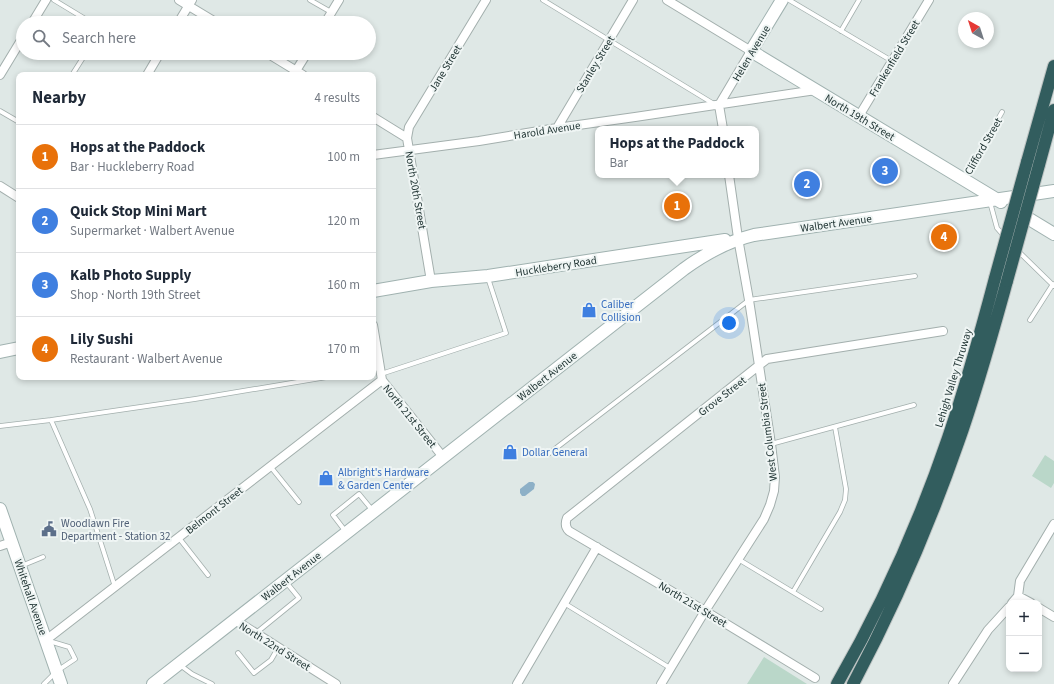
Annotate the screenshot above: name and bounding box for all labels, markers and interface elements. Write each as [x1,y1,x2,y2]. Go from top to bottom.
north arrow [958,12,994,48]
search box [16,16,376,60]
street label: Frankenfield Street [866,17,923,99]
street label: Helen Avenue [729,22,774,84]
icon: search [30,27,52,49]
text: Search here [62,28,136,49]
street label: Stanley Street [573,33,618,95]
street label: Jane Street [426,42,465,94]
text: Nearby [32,86,86,110]
text: 4 results [315,89,360,107]
street label: North 19th Street [822,91,898,144]
street label: Clifford Street [961,115,1006,178]
street label: Harold Avenue [513,118,582,143]
popup [595,126,759,178]
text: Hops at the Paddock [609,133,745,154]
text: Hops at the Paddock [70,137,205,158]
text: 1 [42,148,48,166]
text: 100 m [327,148,360,166]
street label: North 20th Street [401,150,430,231]
text: Bar [609,154,628,172]
pin: 3 [872,156,898,186]
text: Bar · Huckleberry Road [70,158,194,176]
pin: 2 [794,169,820,199]
pin: 1 [664,191,690,221]
text: Quick Stop Mini Mart [70,201,207,222]
street label: Walbert Avenue [799,211,873,236]
text: 2 [42,212,48,230]
text: 120 m [327,212,360,230]
text: Supermarket · Walbert Avenue [70,222,234,240]
pin: 4 [931,222,957,252]
street label: Huckleberry Road [514,253,598,280]
text: Kalb Photo Supply [70,265,191,286]
text: 3 [42,276,48,294]
text: 160 m [327,276,360,294]
text: Shop · North 19th Street [70,286,200,304]
place label: Caliber Collision [601,297,641,325]
shop icon: Caliber Collision [580,301,598,319]
your location [719,313,739,333]
street label: Lehigh Valley Thruway [931,327,976,429]
text: Lily Sushi [70,329,133,350]
text: 4 [42,340,48,358]
text: 170 m [327,340,360,358]
street label: Walbert Avenue [514,348,581,404]
text: Restaurant · Walbert Avenue [70,350,222,368]
street label: Grove Street [695,373,749,420]
street label: North 21st Street [379,381,440,451]
street label: West Columbia Street [754,382,781,482]
shop icon: Dollar General [501,443,519,461]
place label: Dollar General [522,445,588,460]
place label: Albright's Hardware & Garden Center [338,465,430,493]
shop icon: Albright's Hardware & Garden Center [317,469,335,487]
street label: Belmont Street [182,483,246,538]
place label: Woodlawn Fire Department - Station 32 [61,516,170,544]
public building icon: Woodlawn Fire Department - Station 32 [40,520,58,538]
street label: Walbert Avenue [258,548,325,604]
street label: Whitehall Avenue [10,557,51,638]
street label: North 21st Street [656,578,730,631]
map controls [1006,600,1042,672]
button: + [1006,600,1042,636]
street label: North 22nd Street [236,618,314,675]
button: − [1006,636,1042,672]

